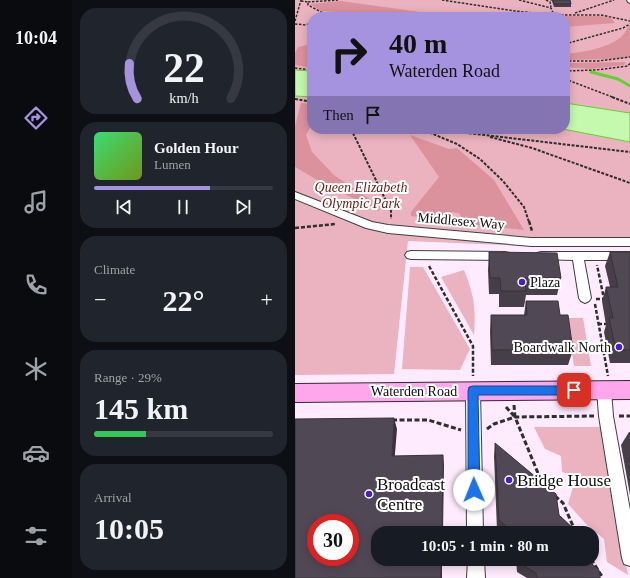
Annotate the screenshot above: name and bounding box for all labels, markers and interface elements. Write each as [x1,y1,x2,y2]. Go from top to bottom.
text: 10:04 [15,28,57,48]
icon: right [323,28,375,80]
text: 40 m [389,28,447,59]
text: 22 [163,45,204,91]
text: Waterden Road [389,61,500,81]
text: km/h [169,90,198,106]
icon: directions [22,104,50,132]
icon: arrive [362,104,384,126]
text: Then [323,107,354,123]
text: Golden Hour [154,140,239,156]
text: Lumen [154,157,191,172]
park label: Queen Elizabeth Olympic Park [315,180,407,211]
icon: music [22,188,50,216]
icon: previous [113,196,135,218]
icon: pause [172,196,194,218]
icon: next [232,196,254,218]
street label: Middlesex Way [417,210,505,232]
text: Climate [94,262,135,277]
icon: phone [22,271,50,299]
place label: Plaza [530,275,561,290]
marker: Plaza [517,277,527,287]
text: 22° [163,284,205,317]
text: − [94,287,106,312]
text: + [261,287,273,312]
place label: Boardwalk North [513,340,611,355]
marker: Boardwalk North [614,342,624,352]
icon: climate [22,355,50,383]
text: Range · 29% [94,370,162,385]
pin [557,373,591,407]
icon: arrive [563,379,585,401]
street label: Waterden Road [371,384,457,399]
text: 145 km [94,392,188,425]
icon: car [22,439,50,467]
position arrow [453,469,495,511]
place label: Bridge House [517,471,611,490]
place label: Broadcast Centre [377,475,445,514]
marker: Bridge House [504,475,514,485]
marker: Broadcast Centre [364,489,374,499]
text: Arrival [94,490,132,505]
text: 10:05 [94,512,164,545]
speed limit sign: 30 [307,514,359,566]
icon: filters [22,522,50,550]
text: 10:05 · 1 min · 80 m [421,538,549,554]

